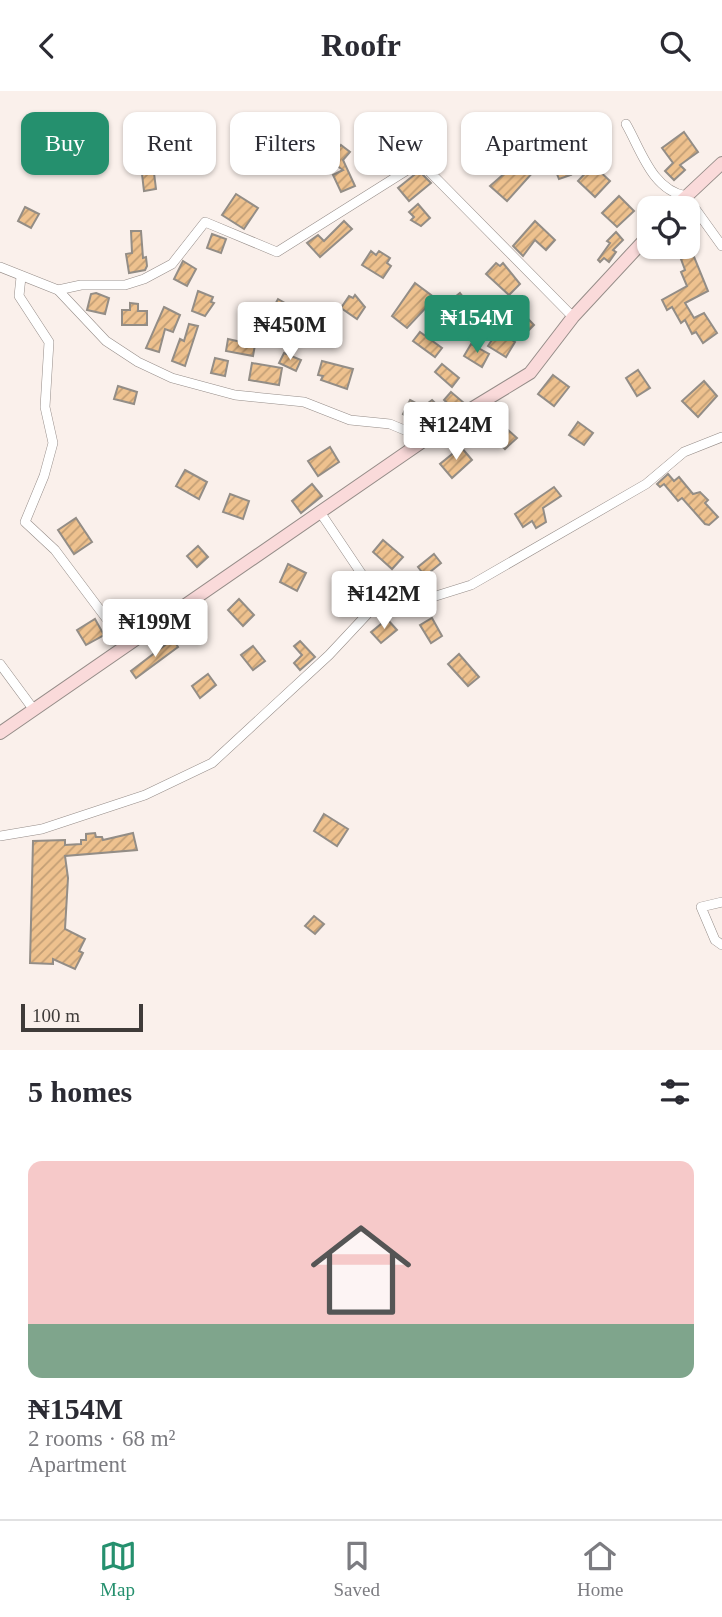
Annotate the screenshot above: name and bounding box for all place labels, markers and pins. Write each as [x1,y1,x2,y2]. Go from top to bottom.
pin: ₦154M [428,295,526,355]
pin: ₦450M [241,303,339,362]
pin: ₦124M [407,403,505,462]
pin: ₦142M [335,571,433,631]
pin: ₦199M [106,599,204,659]

